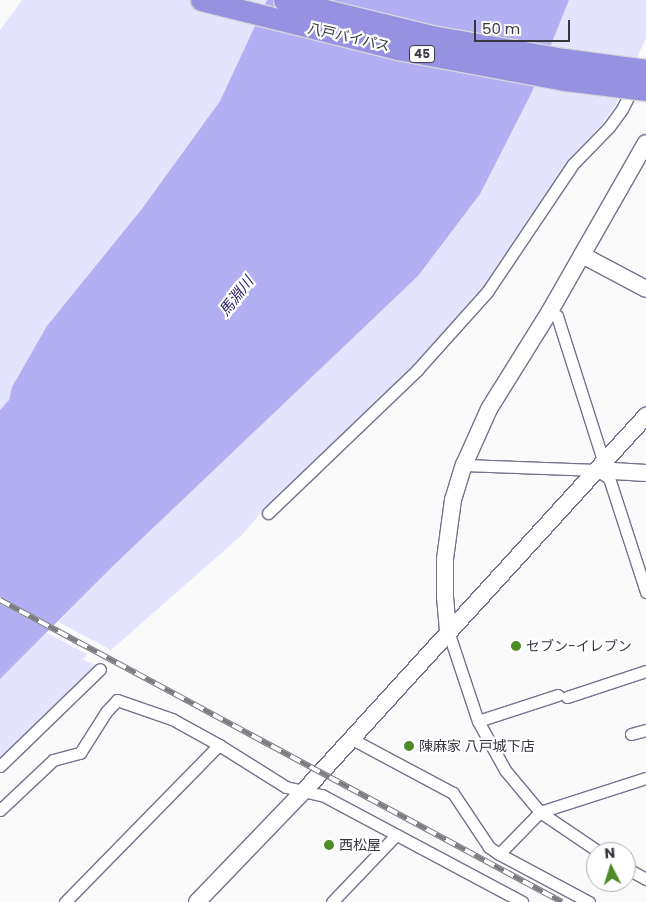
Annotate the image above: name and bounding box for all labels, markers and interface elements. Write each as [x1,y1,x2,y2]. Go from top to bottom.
scale bar [476,10,572,42]
text: 50 m [482,18,520,39]
street label: 八戸バイパス [306,19,392,55]
road number: 45 [408,44,436,64]
water label: 馬淵川 [215,273,257,319]
place label: セブン-イレブン [526,638,632,654]
marker: セブン-イレブン [510,640,522,652]
place label: 陳麻家 八戸城下店 [419,738,535,754]
marker: 陳麻家 八戸城下店 [403,740,415,752]
place label: 西松屋 [339,837,381,853]
marker: 西松屋 [323,839,335,851]
north arrow [586,842,636,892]
text: N [604,843,616,863]

